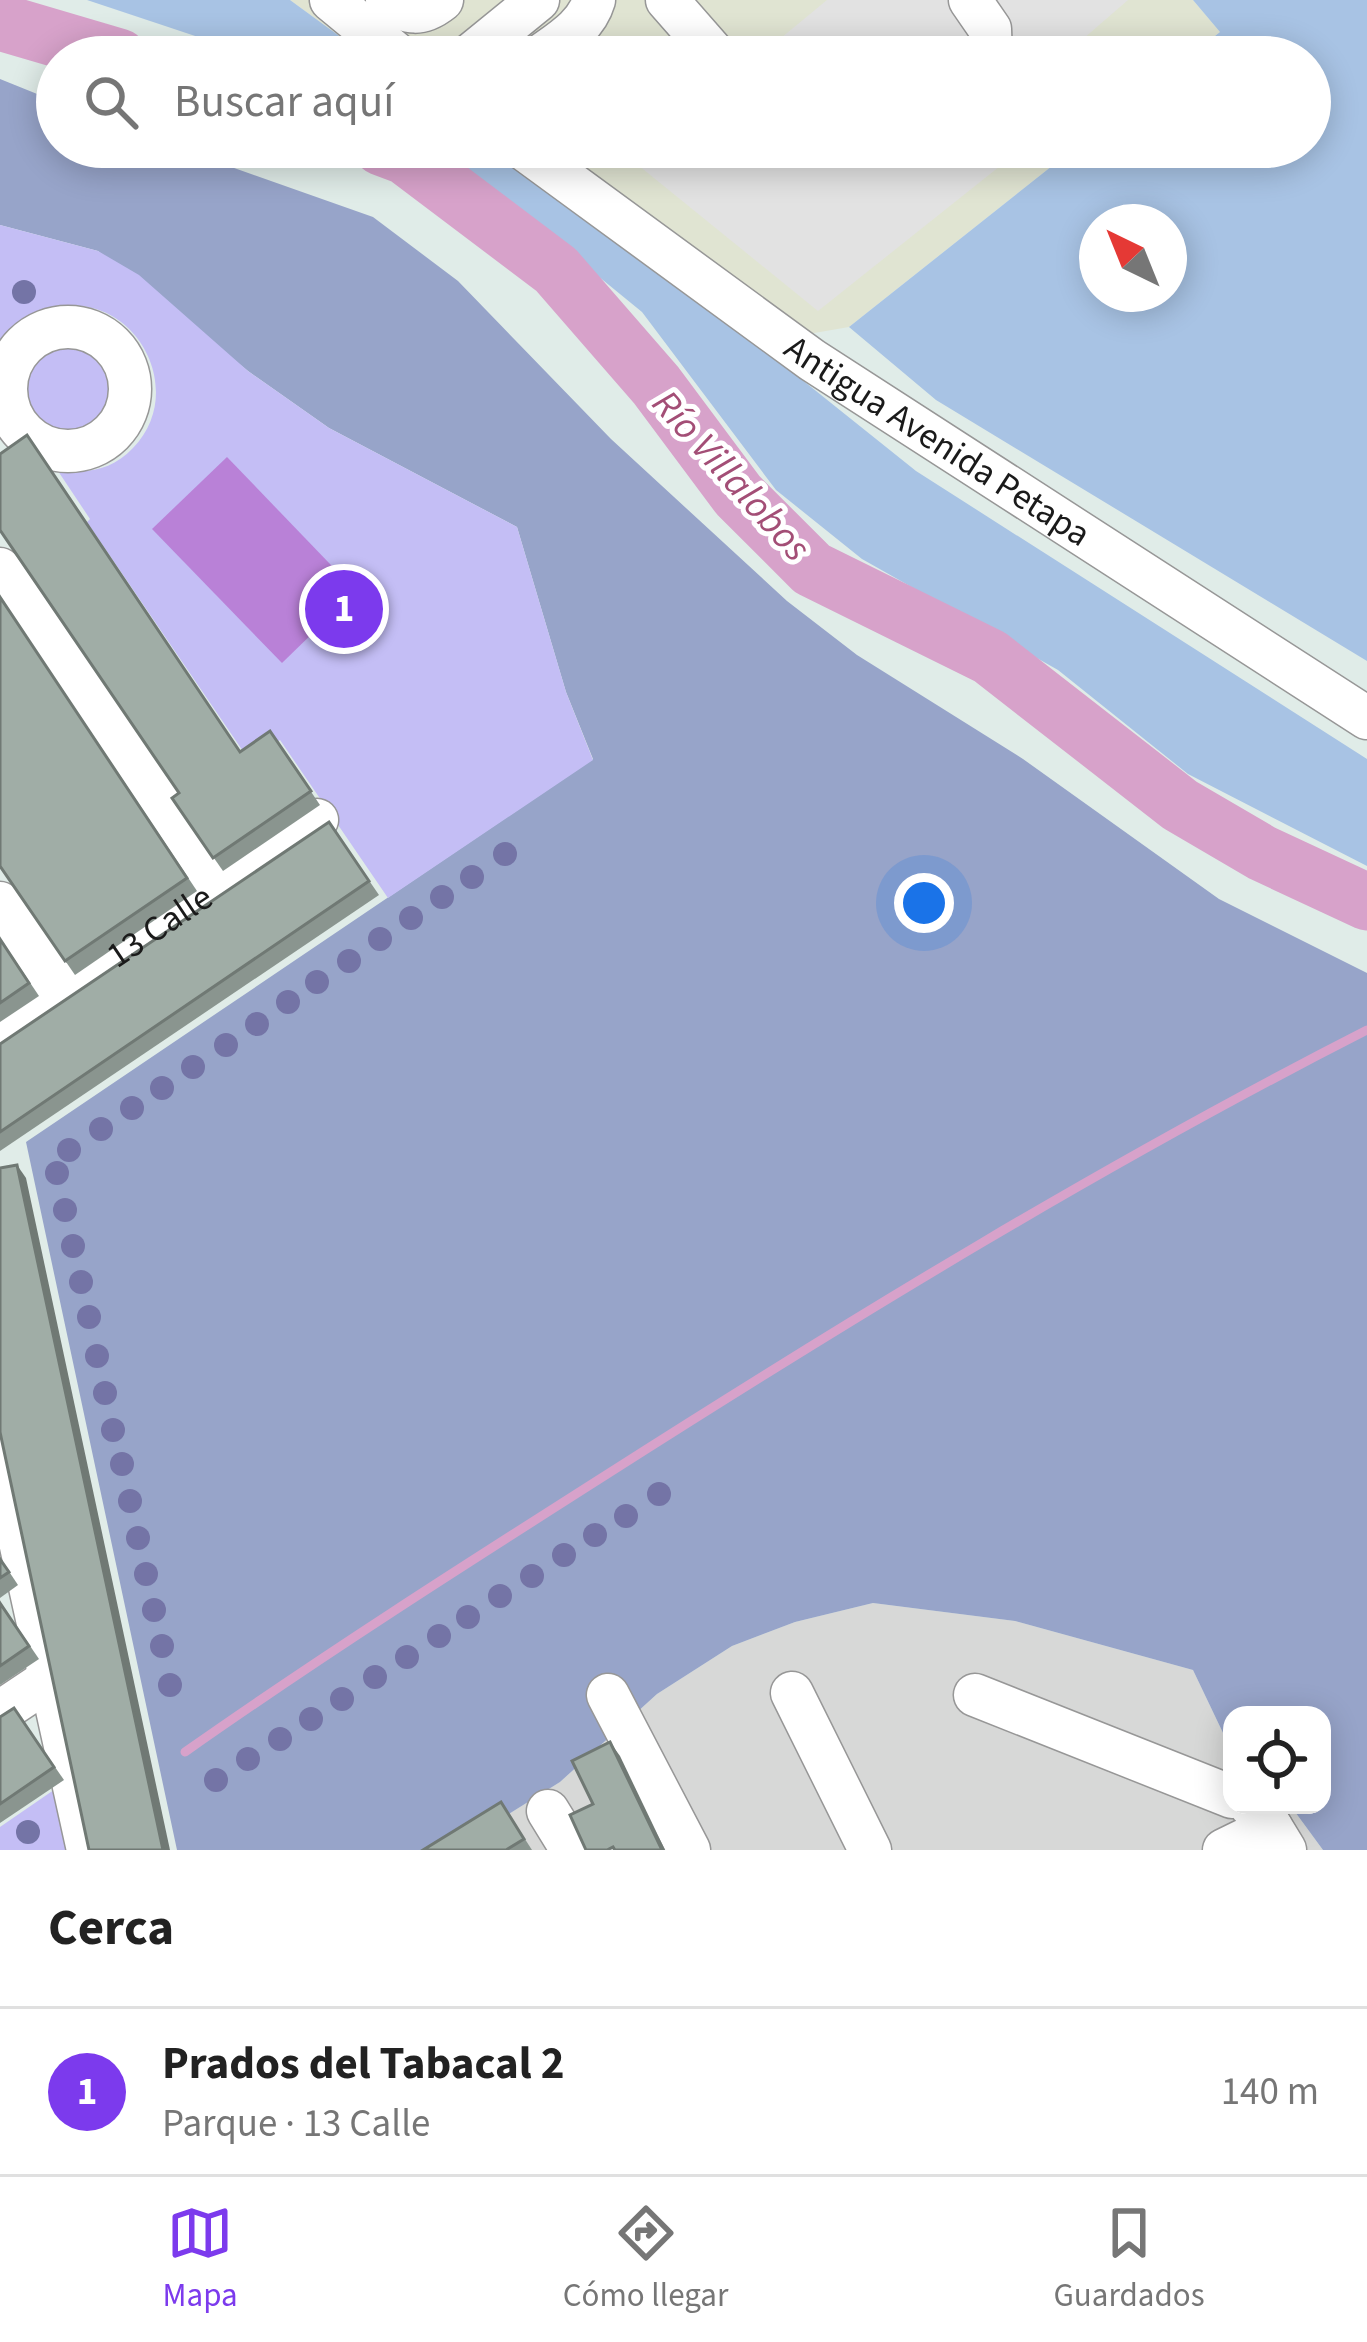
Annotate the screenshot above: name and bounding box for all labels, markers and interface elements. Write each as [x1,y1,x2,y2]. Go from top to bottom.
search box [36,36,1331,168]
icon: search [78,69,144,135]
text: Buscar aquí [174,70,394,134]
north arrow [1079,204,1187,312]
street label: Antigua Avenida Petapa [774,323,1101,559]
water label: Río Villalobos [639,378,823,574]
pin: 1 [305,564,383,654]
street label: 13 Calle [96,872,223,980]
your location [894,873,954,933]
map controls [1223,1706,1331,1814]
button: locate [1223,1706,1331,1814]
text: Cerca [48,1892,174,1964]
text: Prados del Tabacal 2 [162,2032,564,2096]
text: 1 [77,2064,97,2120]
text: 140 m [1221,2064,1319,2120]
text: Parque · 13 Calle [162,2096,430,2152]
tab: Mapa [163,2200,238,2319]
tab: Cómo llegar [563,2200,728,2319]
tab: Guardados [1053,2200,1204,2319]

